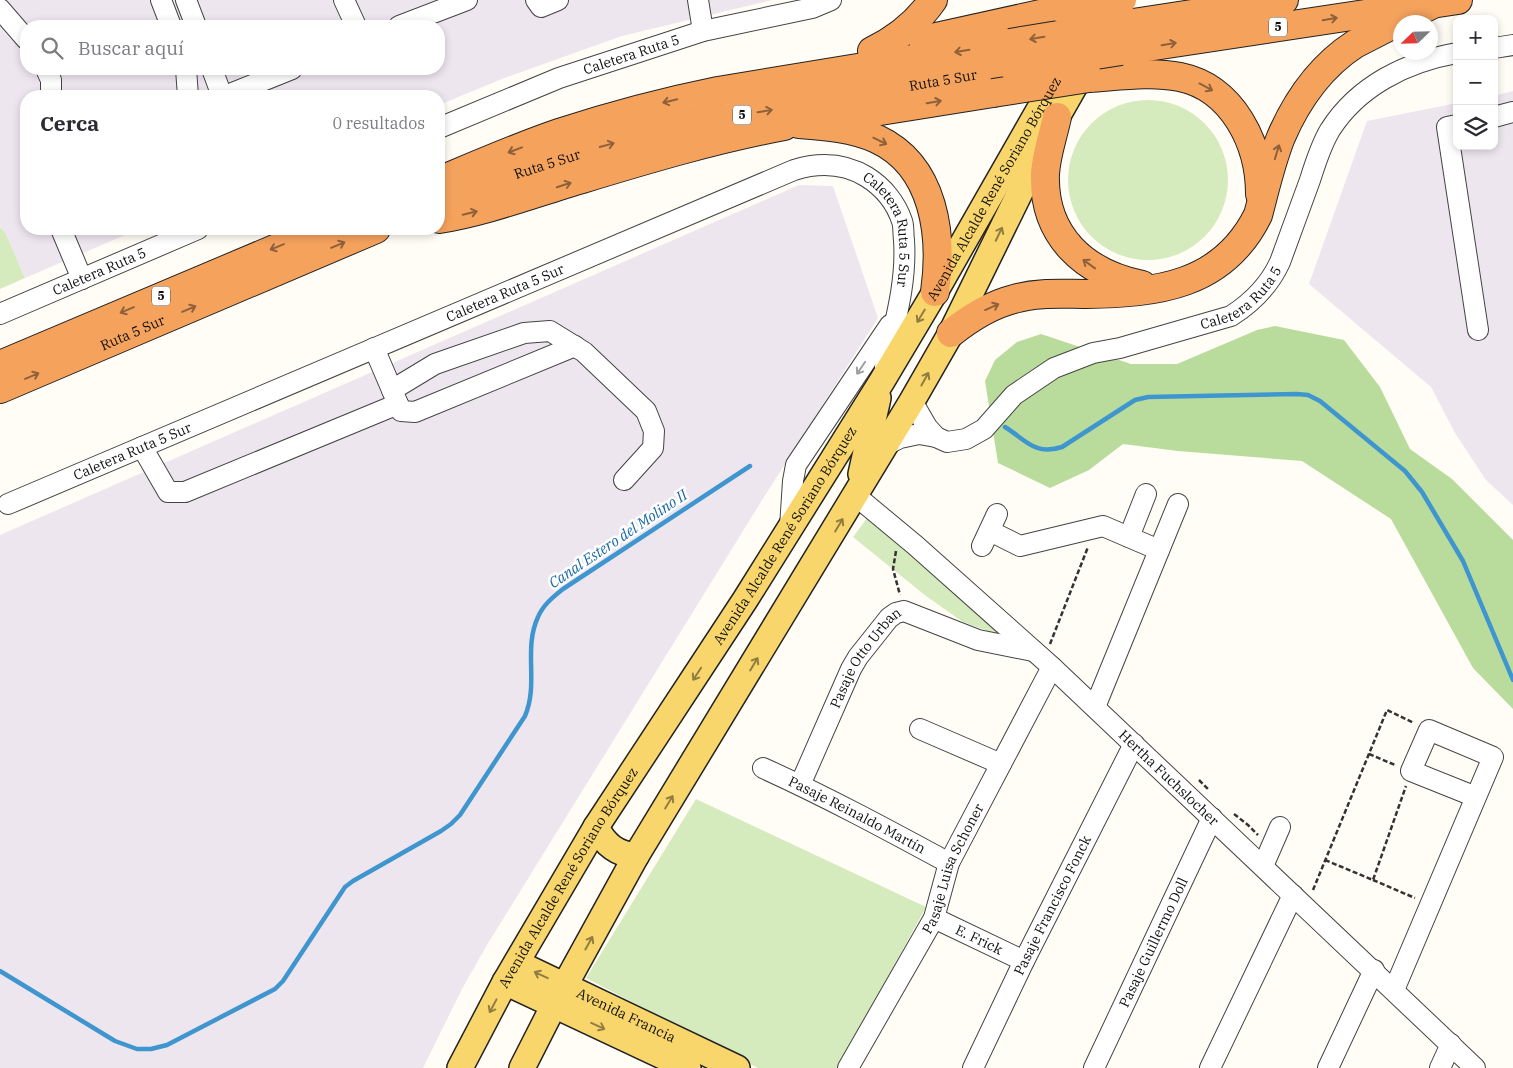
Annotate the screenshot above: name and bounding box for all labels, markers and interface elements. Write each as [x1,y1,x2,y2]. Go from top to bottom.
one-way arrow [1322,14,1338,24]
north arrow [1393,15,1438,60]
map controls [1453,15,1498,150]
button: + [1453,15,1498,60]
road number: 5 [1269,18,1287,36]
search box [20,20,445,75]
street label: Caletera Ruta 5 [581,30,682,79]
icon: search [38,34,66,62]
one-way arrow [1029,34,1045,44]
text: Buscar aquí [78,36,184,60]
one-way arrow [1161,38,1177,48]
one-way arrow [954,46,970,56]
button: − [1453,60,1498,105]
street label: Ruta 5 Sur [908,65,979,95]
street label: Avenida Alcalde René Soriano Bórquez [923,74,1065,304]
one-way arrow [1198,82,1213,92]
one-way arrow [662,97,678,107]
one-way arrow [925,97,941,107]
one-way arrow [757,105,773,115]
button: layers [1453,105,1498,150]
road number: 5 [733,106,751,124]
text: Cerca [40,109,99,137]
text: 0 resultados [333,113,425,133]
one-way arrow [872,137,887,146]
one-way arrow [598,140,614,150]
one-way arrow [1273,144,1282,160]
one-way arrow [508,145,523,155]
street label: Ruta 5 Sur [511,145,583,183]
street label: Caletera Ruta 5 Sur [860,168,913,289]
one-way arrow [555,179,571,189]
one-way arrow [461,208,477,217]
one-way arrow [995,227,1005,242]
one-way arrow [330,240,345,250]
street label: Caletera Ruta 5 [50,243,149,299]
one-way arrow [270,243,285,253]
street label: Caletera Ruta 5 Sur [443,259,567,326]
one-way arrow [1082,259,1096,269]
street label: Caletera Ruta 5 [1198,263,1285,333]
road number: 5 [152,286,170,306]
one-way arrow [984,302,999,312]
one-way arrow [180,304,196,313]
one-way arrow [120,306,135,316]
one-way arrow [915,308,925,322]
street label: Ruta 5 Sur [97,311,168,354]
one-way arrow [856,361,866,375]
one-way arrow [24,371,39,380]
one-way arrow [920,371,930,386]
street label: Caletera Ruta 5 Sur [70,418,195,484]
street label: Avenida Alcalde René Soriano Bórquez [709,423,860,648]
water label: Canal Estero del Molino II [545,484,692,592]
one-way arrow [834,518,844,532]
street label: Pasaje Otto Urban [826,603,905,711]
one-way arrow [749,657,759,671]
one-way arrow [692,667,702,681]
street label: Hertha Fuchslocher [1115,726,1223,830]
street label: Avenida Alcalde René Soriano Bórquez [494,764,642,991]
street label: Pasaje Reinaldo Martín [786,772,929,858]
one-way arrow [665,796,675,810]
street label: Pasaje Luisa Schoner [918,800,988,937]
street label: Pasaje Francisco Fonck [1010,832,1095,978]
street label: Pasaje Guillermo Doll [1115,874,1192,1010]
street label: E. Frick [952,921,1006,959]
one-way arrow [584,937,594,951]
one-way arrow [534,969,549,979]
street label: Avenida Francia [574,984,679,1047]
one-way arrow [488,998,498,1013]
one-way arrow [590,1021,605,1031]

